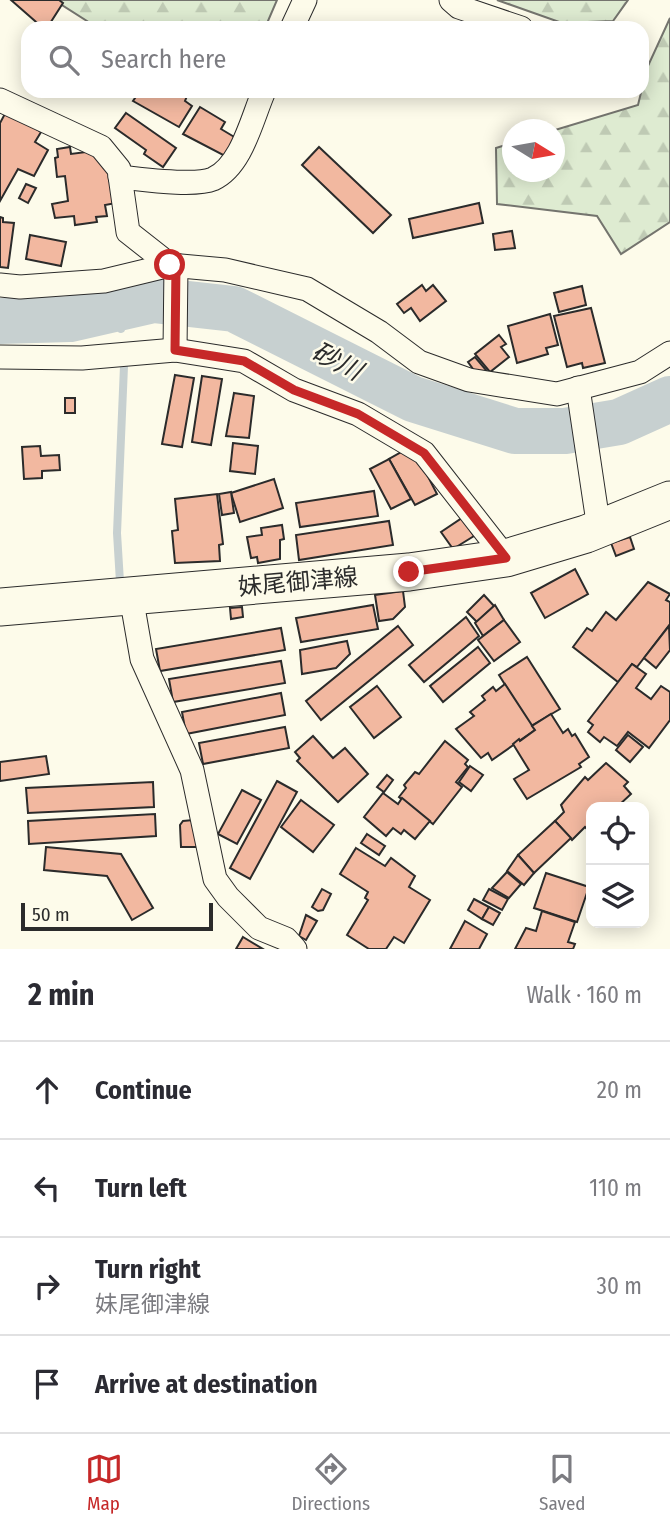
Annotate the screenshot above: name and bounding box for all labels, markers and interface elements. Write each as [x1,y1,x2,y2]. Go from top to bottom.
search box [21,21,649,98]
icon: search [45,41,83,79]
text: Search here [101,44,226,75]
north arrow [502,119,565,182]
route start [154,249,185,280]
water label: 砂川 [307,336,370,388]
route end [393,556,424,587]
street label: 妹尾御津線 [237,563,359,601]
map controls [586,802,649,928]
button: locate [586,802,649,865]
button: layers [586,865,649,928]
scale bar [21,900,214,932]
text: 50 m [32,903,70,926]
text: 2 min [28,977,95,1013]
text: Walk · 160 m [526,981,642,1009]
icon: ahead [28,1071,66,1109]
text: Continue [95,1075,192,1106]
text: 20 m [597,1076,642,1104]
icon: left [28,1169,66,1207]
text: Turn left [95,1173,187,1204]
text: 110 m [589,1174,642,1202]
text: Turn right [95,1254,201,1285]
icon: right [28,1267,66,1305]
text: 30 m [597,1272,642,1300]
text: 妹尾御津線 [95,1290,210,1318]
icon: arrive [28,1365,66,1403]
text: Arrive at destination [95,1369,318,1400]
tab: Map [85,1450,123,1515]
tab: Directions [292,1450,370,1515]
tab: Saved [539,1450,585,1515]

